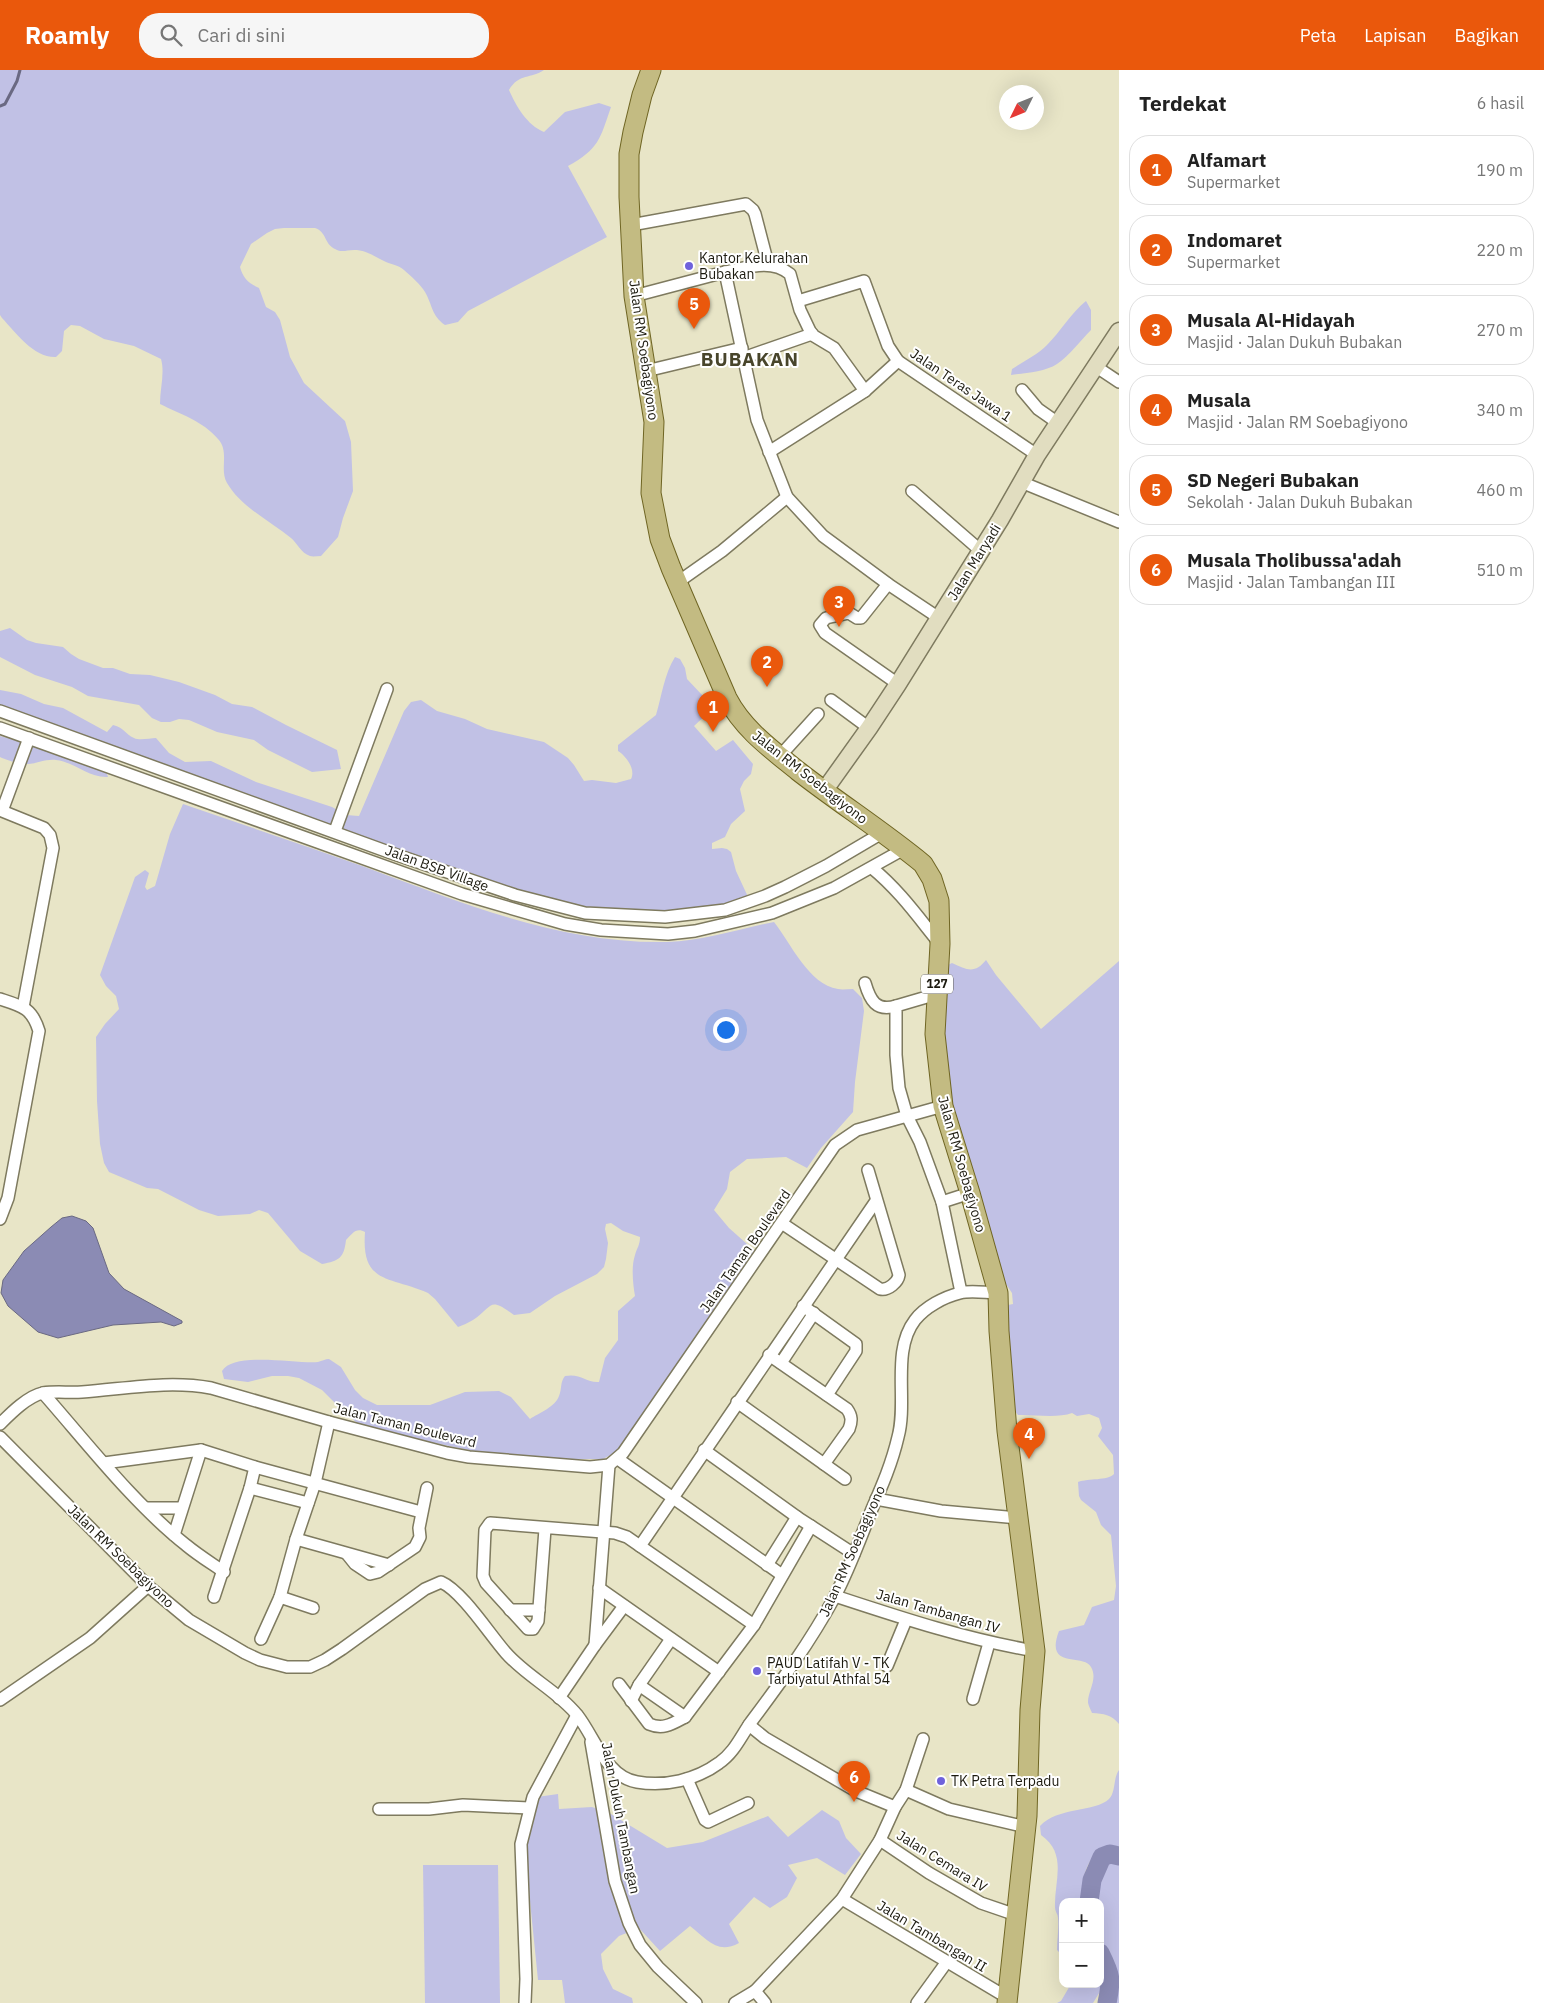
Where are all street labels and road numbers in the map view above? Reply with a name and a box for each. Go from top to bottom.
street label: Jalan RM Soebagiyono [625,279,663,421]
street label: Jalan Teras Jawa 1 [907,344,1015,426]
street label: Jalan Maryadi [943,520,1005,604]
street label: Jalan RM Soebagiyono [749,726,871,828]
street label: Jalan BSB Village [383,841,492,895]
road number: 127 [921,974,953,994]
street label: Jalan RM Soebagiyono [934,1094,990,1235]
street label: Jalan Taman Boulevard [696,1186,794,1316]
street label: Jalan Taman Boulevard [332,1399,478,1451]
street label: Jalan RM Soebagiyono [815,1483,889,1619]
street label: Jalan RM Soebagiyono [64,1500,178,1612]
street label: Jalan Tambangan IV [874,1585,1002,1637]
street label: Jalan Dukuh Tambangan [597,1741,645,1895]
street label: Jalan Cemara IV [893,1826,991,1896]
street label: Jalan Tambangan II [874,1896,990,1976]

